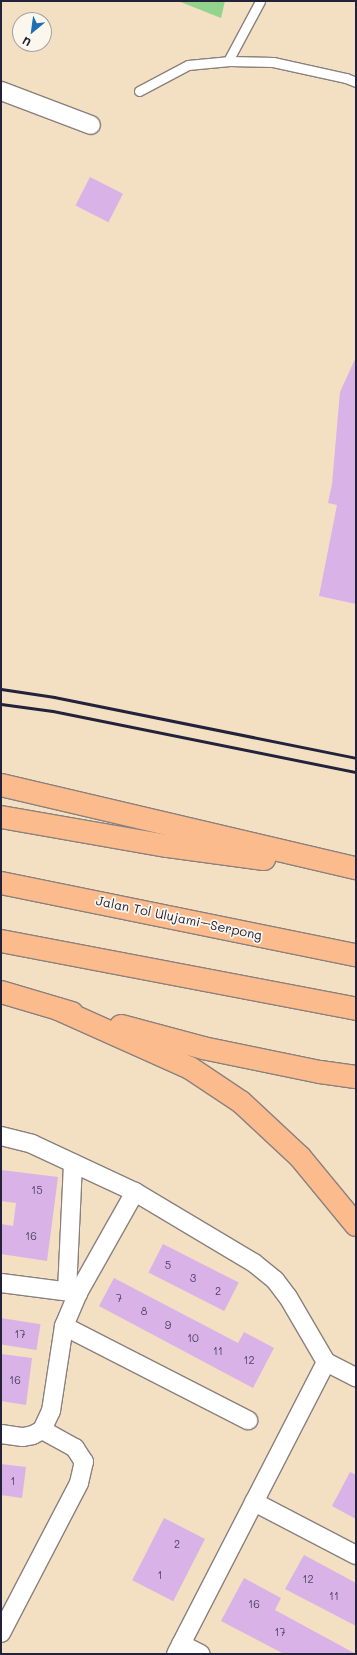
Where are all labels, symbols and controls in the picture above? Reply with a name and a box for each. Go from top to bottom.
north arrow [12,12,52,52]
text: U [19,34,33,50]
street label: Jalan Tol Ulujami–Serpong [95,893,263,943]
house number: 15 [31,1183,43,1197]
house number: 16 [25,1229,37,1243]
house number: 5 [165,1258,171,1272]
house number: 3 [190,1271,196,1285]
house number: 2 [215,1284,221,1298]
house number: 7 [116,1291,122,1305]
house number: 8 [141,1304,147,1318]
house number: 9 [165,1318,171,1332]
house number: 17 [14,1327,26,1341]
house number: 10 [187,1331,199,1345]
house number: 11 [213,1344,223,1358]
house number: 12 [243,1353,255,1367]
house number: 16 [9,1373,21,1387]
house number: 1 [11,1474,15,1488]
house number: 2 [174,1537,180,1551]
house number: 1 [158,1568,162,1582]
house number: 12 [302,1572,314,1586]
house number: 11 [329,1589,339,1603]
house number: 16 [248,1597,260,1611]
house number: 17 [274,1625,286,1639]

